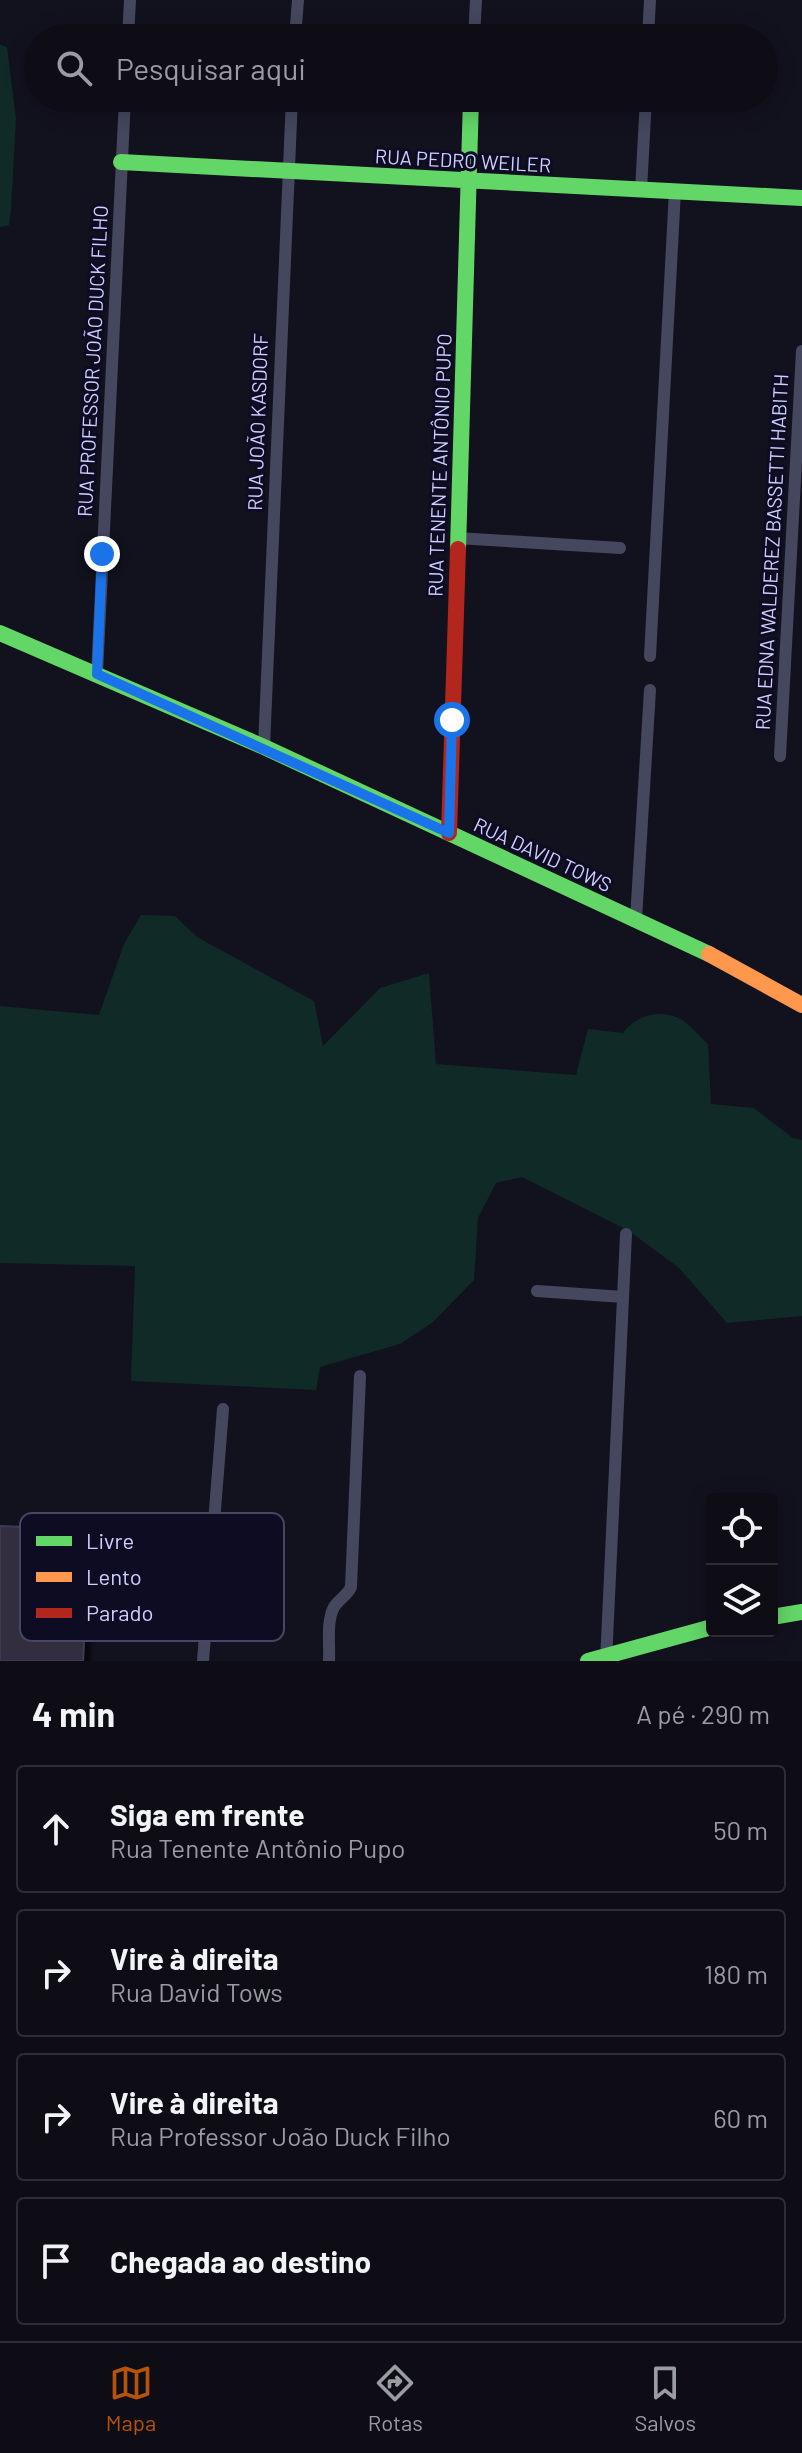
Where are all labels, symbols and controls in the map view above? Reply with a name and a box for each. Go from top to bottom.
search box [24,24,778,112]
icon: search [52,46,96,90]
text: Pesquisar aqui [116,50,306,86]
street label: RUA PEDRO WEILER [374,143,552,177]
street label: RUA PROFESSOR JOÃO DUCK FILHO [72,205,112,517]
street label: RUA JOÃO KASDORF [242,333,272,511]
street label: RUA TENENTE ANTÔNIO PUPO [422,333,456,597]
street label: RUA EDNA WALDEREZ BASSETTI HABITH [750,373,792,731]
route end [84,536,120,572]
route start [434,702,470,738]
street label: RUA DAVID TOWS [470,812,616,896]
map controls [706,1493,778,1637]
button: locate [706,1493,778,1565]
legend [20,1513,284,1641]
text: Livre [86,1527,134,1553]
text: Lento [86,1563,142,1589]
button: layers [706,1565,778,1637]
text: Parado [86,1599,153,1625]
text: 4 min [32,1693,115,1734]
text: A pé · 290 m [636,1698,770,1729]
text: Siga em frente [110,1796,305,1832]
icon: ahead [34,1807,78,1851]
text: 50 m [713,1814,768,1845]
text: Rua Tenente Antônio Pupo [110,1832,406,1863]
text: Vire à direita [110,1940,279,1976]
icon: right [34,1951,78,1995]
text: 180 m [704,1958,768,1989]
text: Rua David Tows [110,1976,283,2007]
text: Vire à direita [110,2084,279,2120]
icon: right [34,2095,78,2139]
text: 60 m [713,2102,768,2133]
text: Rua Professor João Duck Filho [110,2120,451,2151]
icon: arrive [34,2239,78,2283]
text: Chegada ao destino [110,2243,371,2279]
tab: Mapa [106,2361,156,2435]
tab: Rotas [368,2361,423,2435]
tab: Salvos [634,2361,696,2435]

